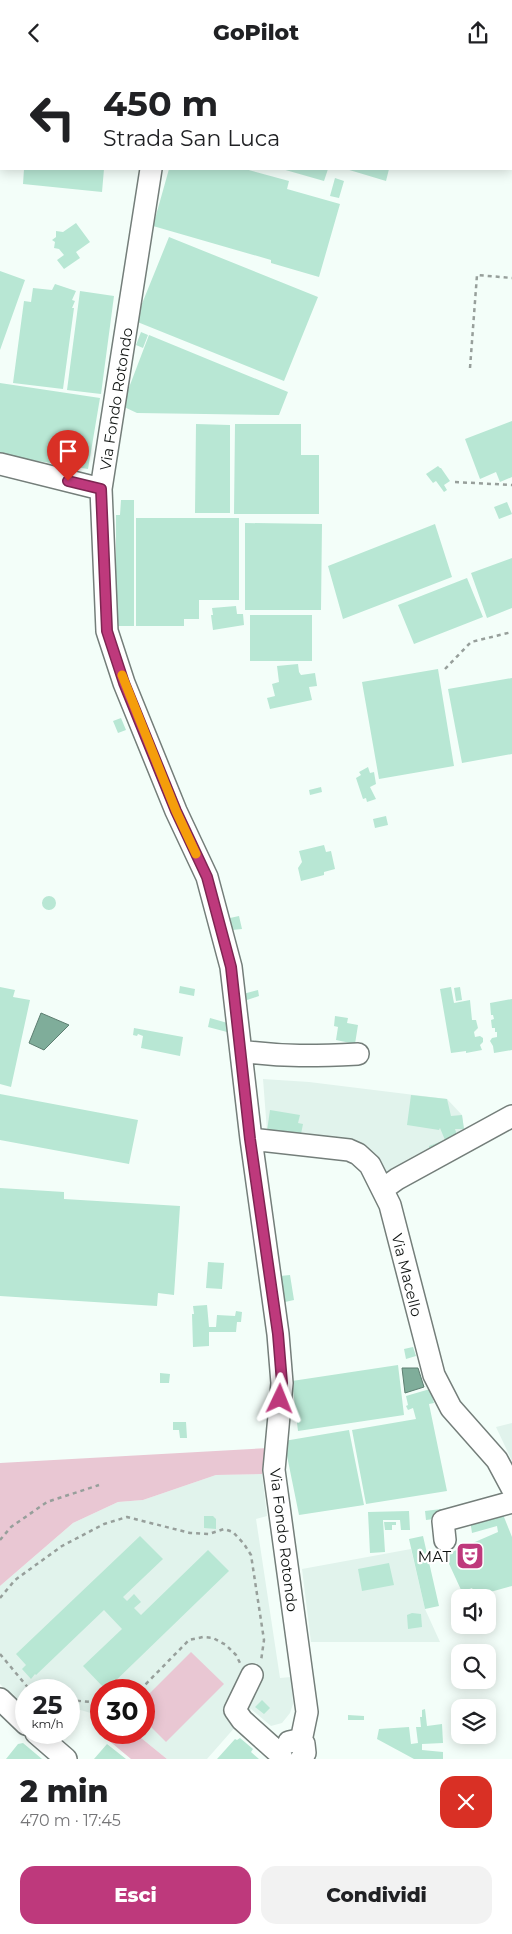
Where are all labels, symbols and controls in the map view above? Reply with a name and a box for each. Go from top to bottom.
icon: back [20,19,48,47]
text: GoPilot [213,19,299,46]
icon: share [464,19,492,47]
text: 450 m [103,82,218,125]
icon: left [20,85,85,150]
text: Strada San Luca [103,125,280,152]
street label: Via Fondo Rotondo [95,326,137,472]
pin [47,430,89,481]
icon: arrive [54,437,82,465]
street label: Via Macello [387,1231,427,1319]
position arrow [253,1372,305,1424]
street label: Via Fondo Rotondo [266,1467,302,1613]
theatre icon: MAT [455,1541,485,1571]
place label: MAT [418,1547,451,1566]
map controls [451,1589,496,1744]
button: sound [451,1589,496,1634]
button: search [451,1644,496,1689]
speed limit sign: 30 [90,1679,155,1744]
text: 25 [33,1690,62,1720]
button: layers [451,1699,496,1744]
text: km/h [31,1716,64,1731]
text: 2 min [20,1773,108,1810]
button: close [440,1776,492,1828]
text: 470 m · 17:45 [20,1811,121,1830]
button: Esci [20,1866,251,1924]
button: Condividi [261,1866,492,1924]

